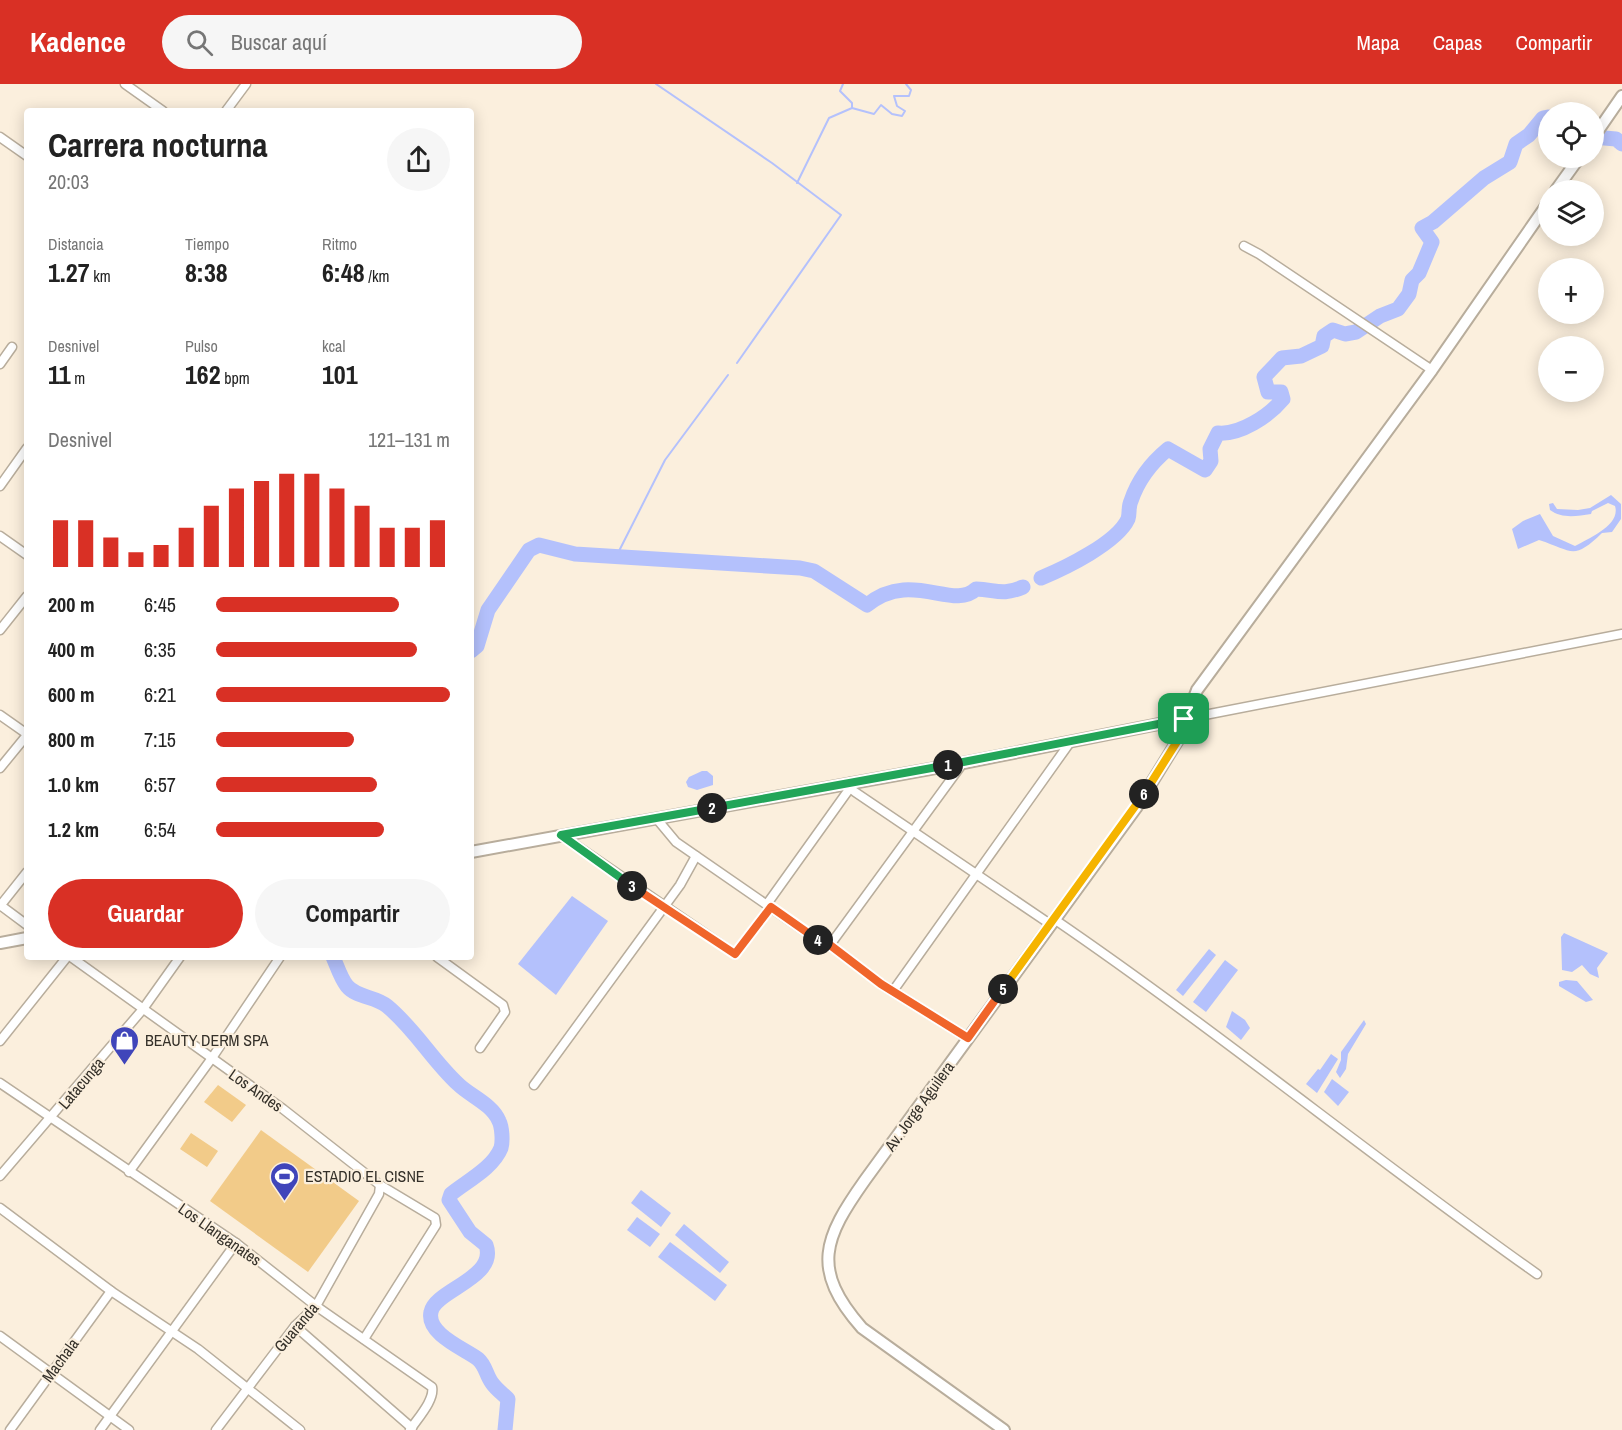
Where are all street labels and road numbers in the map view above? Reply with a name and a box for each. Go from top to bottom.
street label: Latacunga [53,1052,110,1114]
street label: Av. Jorge Aguilera [878,1056,959,1156]
street label: Los Andes [225,1063,287,1117]
street label: Los Llanganates [174,1197,266,1271]
street label: Guaranda [269,1297,324,1356]
street label: Machala [37,1333,84,1387]

